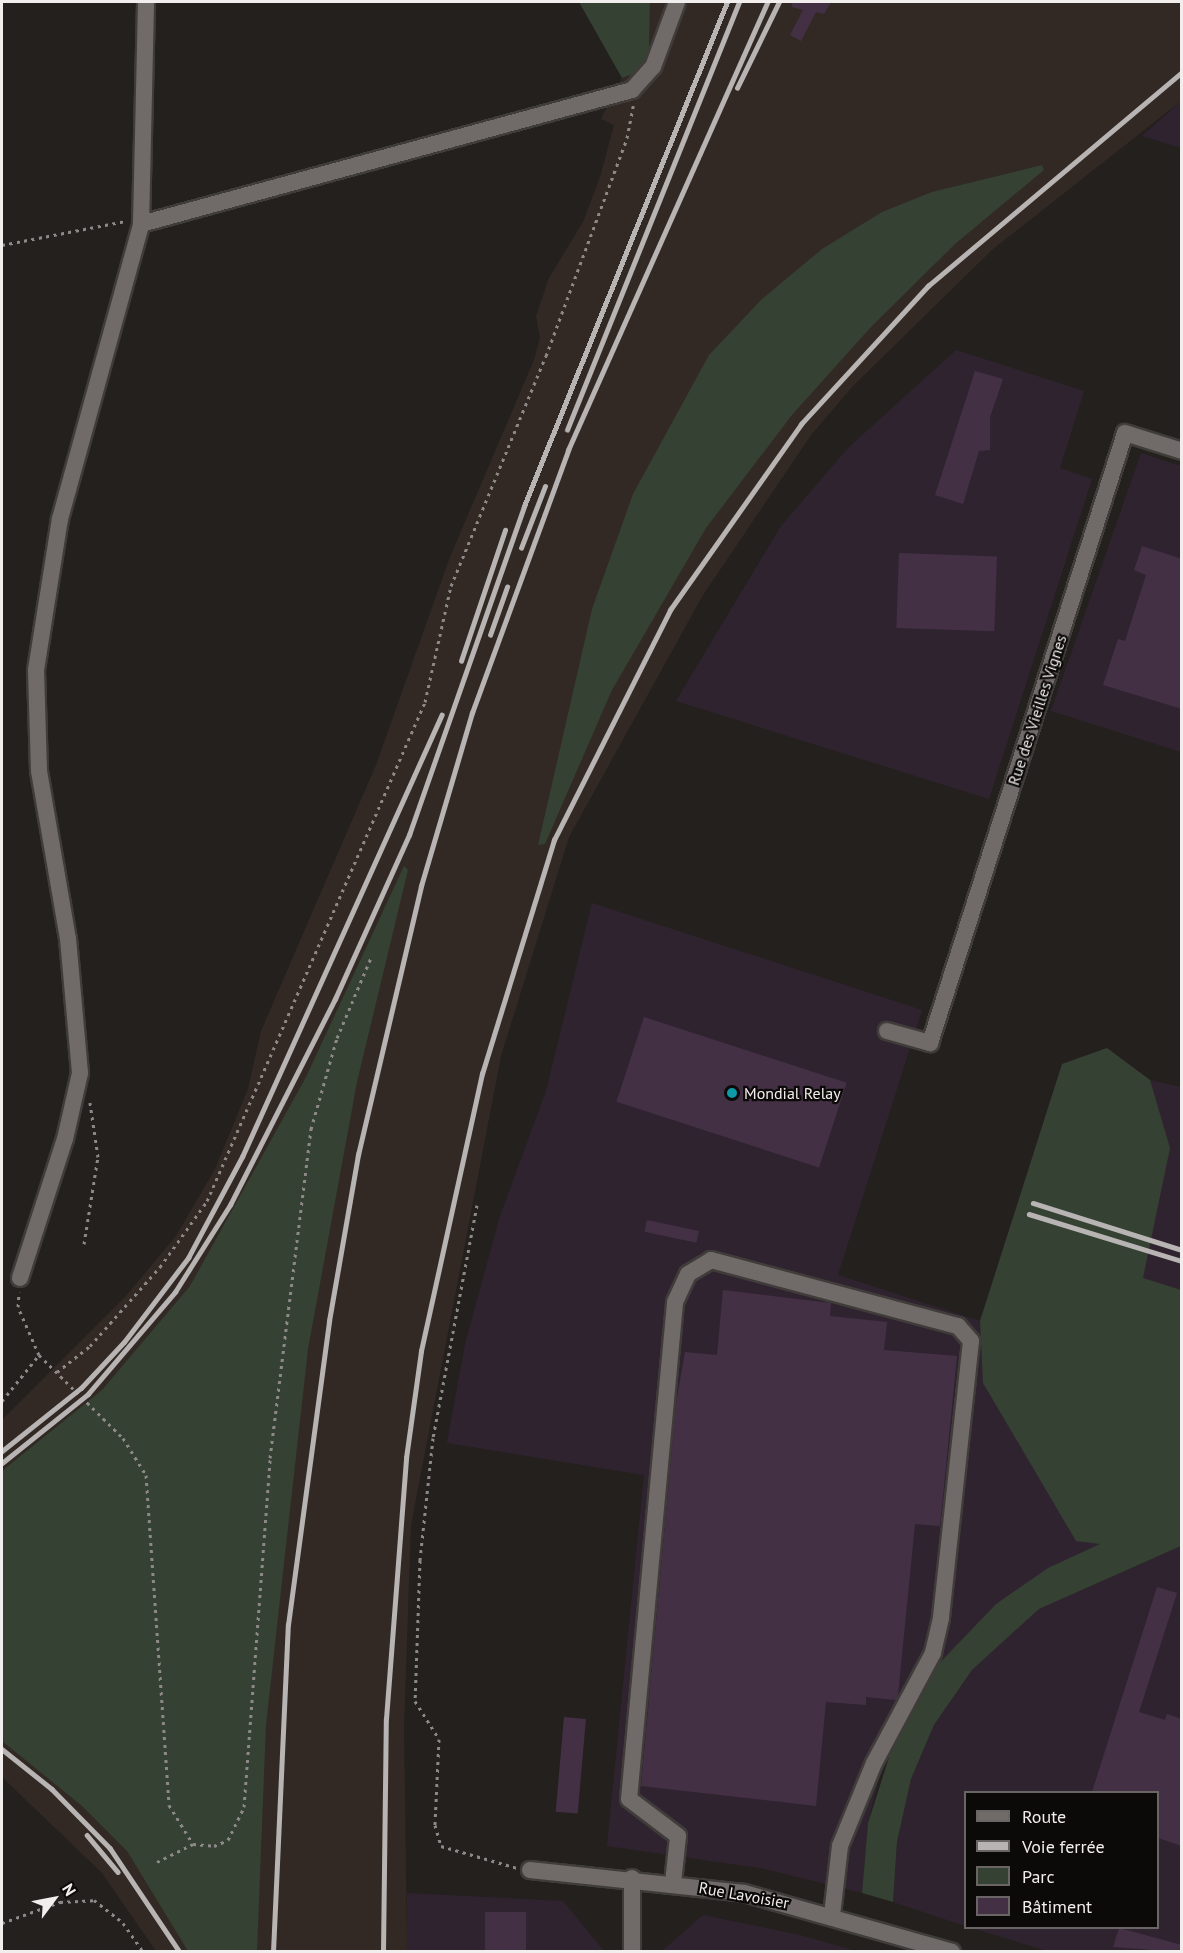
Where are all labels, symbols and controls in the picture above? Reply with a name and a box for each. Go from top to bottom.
street label: Rue des Vieilles Vignes [1003,632,1071,788]
place label: Mondial Relay [744,1083,841,1103]
marker: Mondial Relay [725,1086,739,1100]
legend [964,1791,1159,1929]
text: Route [1022,1805,1066,1828]
text: Voie ferrée [1022,1835,1105,1858]
text: Parc [1022,1865,1055,1888]
north arrow [24,1869,84,1929]
street label: Rue Lavoisier [697,1878,791,1912]
text: N [58,1880,81,1899]
text: Bâtiment [1022,1895,1092,1918]

